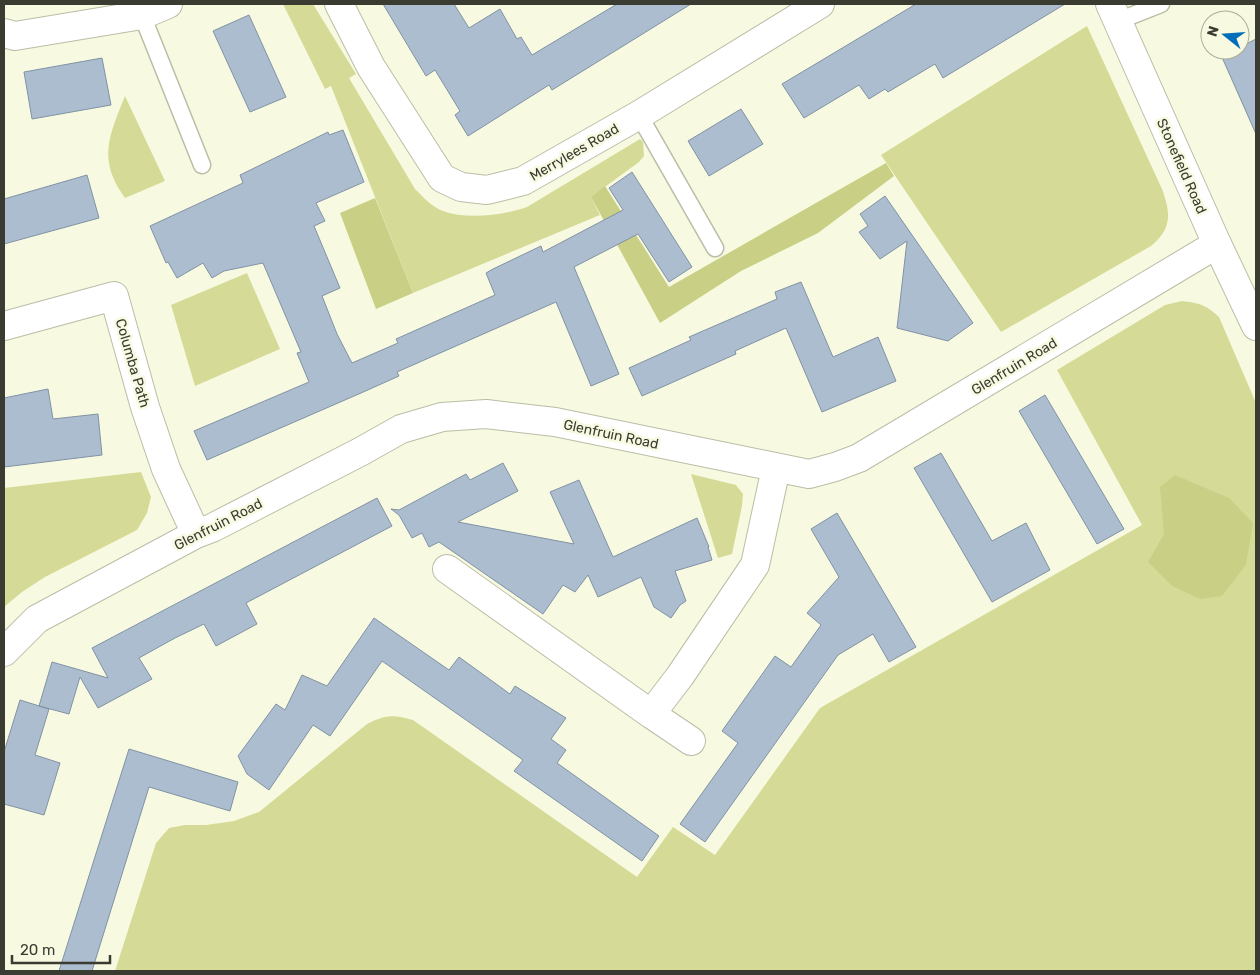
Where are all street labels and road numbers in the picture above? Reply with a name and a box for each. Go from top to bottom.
street label: Stonefield Road [1153,116,1210,216]
street label: Merrylees Road [527,120,622,185]
street label: Columba Path [112,317,153,410]
street label: Glenfruin Road [968,334,1060,399]
street label: Glenfruin Road [562,416,660,453]
street label: Glenfruin Road [171,495,265,554]

